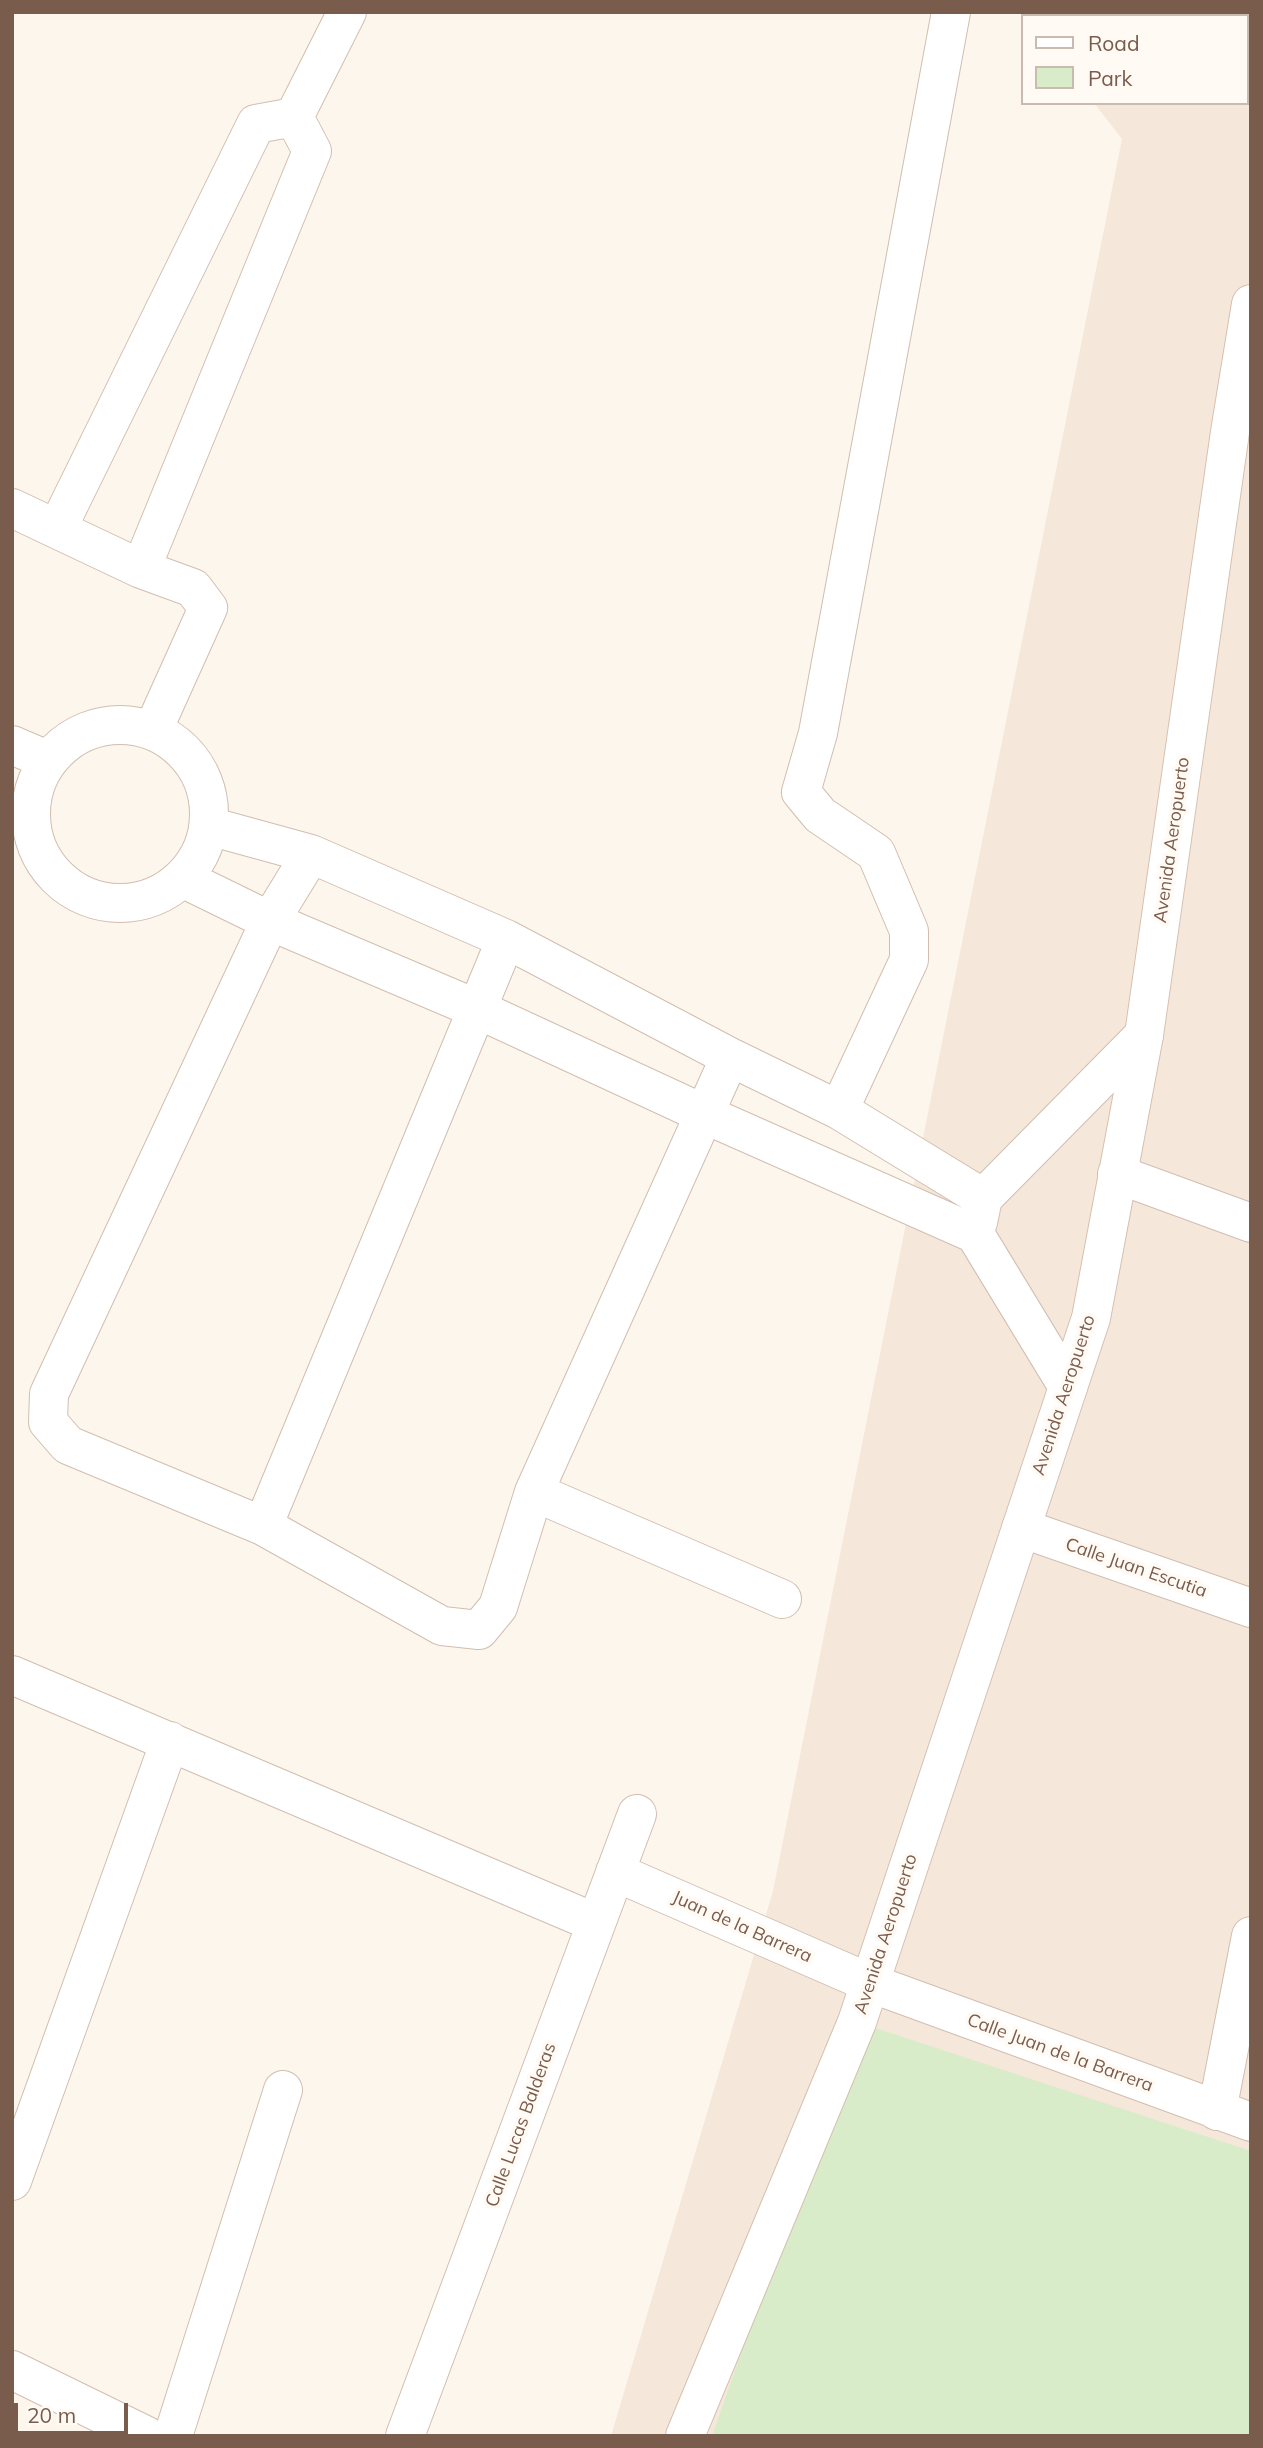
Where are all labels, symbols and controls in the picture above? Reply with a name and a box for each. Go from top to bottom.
legend [1021,14,1249,105]
text: Road [1088,30,1139,56]
text: Park [1088,65,1132,91]
street label: Avenida Aeropuerto [1150,756,1194,924]
street label: Avenida Aeropuerto [1028,1312,1100,1478]
street label: Calle Juan Escutia [1062,1534,1210,1602]
street label: Avenida Aeropuerto [850,1851,922,2017]
street label: Juan de la Barrera [669,1887,815,1967]
street label: Calle Juan de la Barrera [964,2009,1156,2097]
street label: Calle Lucas Balderas [481,2040,561,2210]
scale bar [18,2388,131,2432]
text: 20 m [27,2402,76,2428]

